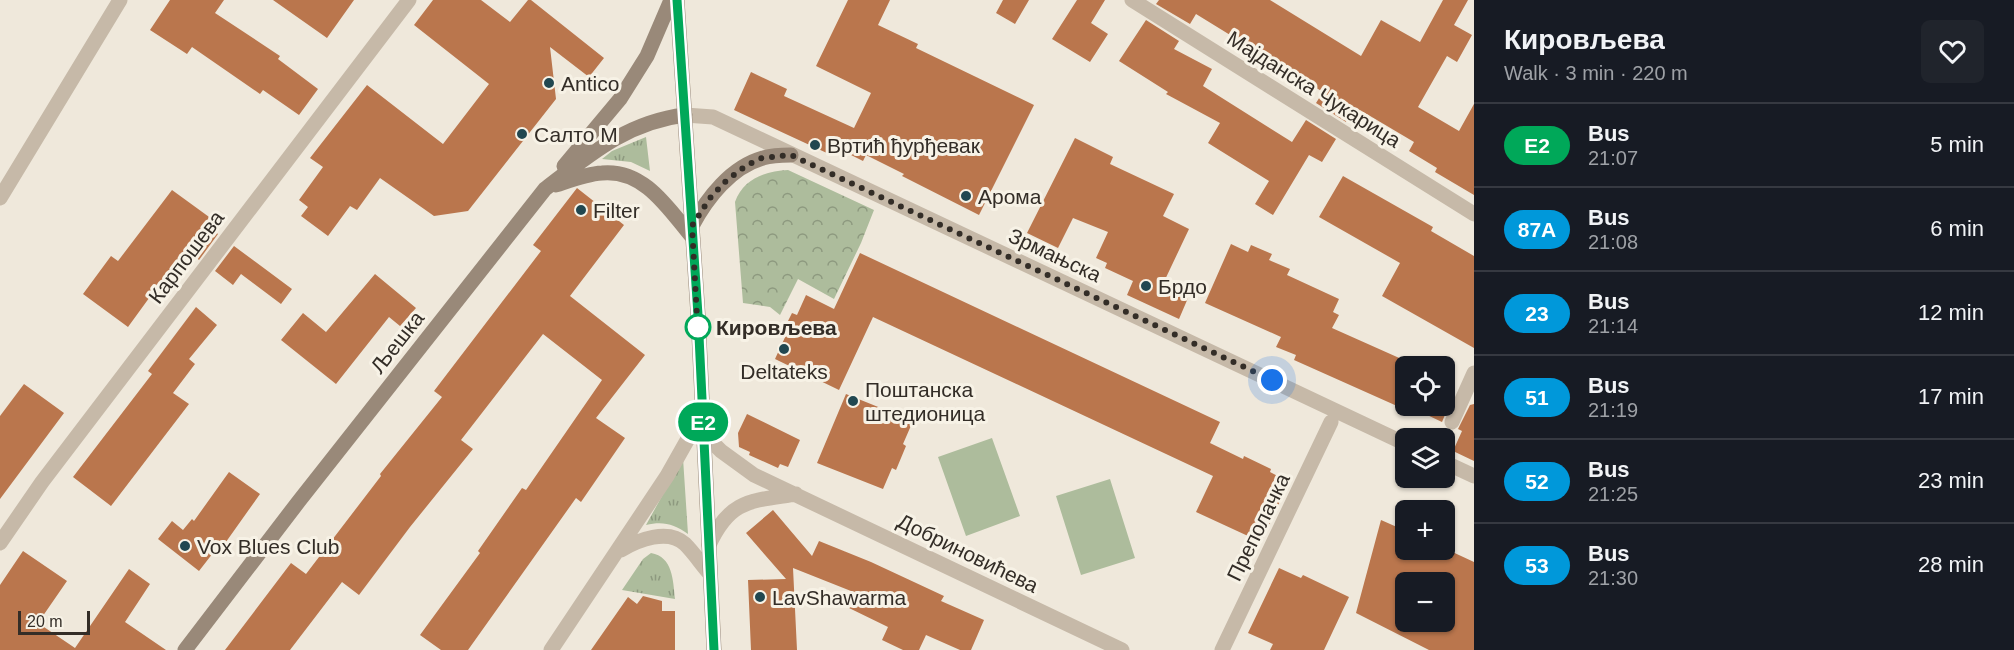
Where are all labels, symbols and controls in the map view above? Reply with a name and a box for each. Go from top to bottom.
button: heart [1921,20,1984,83]
text: Кировљева [1504,24,1665,55]
street label: Мајданска Чукарица [1223,26,1405,152]
text: Walk · 3 min · 220 m [1504,62,1688,84]
place label: Antico [561,72,619,95]
marker: Antico [542,76,556,90]
text: Bus [1588,121,1630,146]
place label: Салто М [534,123,618,146]
marker: Салто М [515,127,529,141]
text: 5 min [1930,132,1984,157]
place label: Вртић ђурђевак [827,134,981,157]
text: E2 [1524,134,1550,157]
marker: Вртић ђурђевак [808,138,822,152]
text: 21:07 [1588,147,1638,169]
place label: Арома [978,185,1042,208]
marker: Арома [959,189,973,203]
place label: Filter [593,199,640,222]
marker: Filter [574,203,588,217]
text: Bus [1588,205,1630,230]
street label: Карпошева [144,206,228,308]
text: 6 min [1930,216,1984,241]
text: 87A [1518,218,1556,241]
street label: Зрмањска [1005,224,1105,287]
text: 21:08 [1588,231,1638,253]
place label: Брдо [1158,275,1207,298]
marker: Брдо [1139,279,1153,293]
text: Bus [1588,289,1630,314]
text: 12 min [1918,300,1984,325]
text: 23 [1525,302,1549,325]
street label: Љешка [366,306,428,377]
marker: Кировљева [685,314,711,340]
text: 21:14 [1588,315,1638,337]
place label: Кировљева [716,316,837,339]
marker: Deltateks [777,342,791,356]
map controls [1395,356,1455,632]
button: locate [1395,356,1455,416]
place label: Deltateks [740,360,828,383]
your location [1257,365,1287,395]
text: Bus [1588,373,1630,398]
place label: Поштанска штедионица [865,378,985,425]
text: 17 min [1918,384,1984,409]
text: 51 [1525,386,1549,409]
marker: Поштанска штедионица [846,394,860,408]
text: 21:19 [1588,399,1638,421]
line badge: E2 [676,402,730,442]
text: E2 [690,411,716,434]
button: layers [1395,428,1455,488]
text: Bus [1588,457,1630,482]
text: 23 min [1918,468,1984,493]
street label: Преполачка [1222,469,1294,585]
text: 52 [1525,470,1549,493]
text: 21:25 [1588,483,1638,505]
button: + [1395,500,1455,560]
street label: Добриновићева [894,509,1042,597]
place label: Vox Blues Club [197,535,339,558]
marker: Vox Blues Club [178,539,192,553]
text: Bus [1588,541,1630,566]
text: 28 min [1918,552,1984,577]
text: 53 [1525,554,1549,577]
text: 21:30 [1588,567,1638,589]
button: − [1395,572,1455,632]
place label: LavShawarma [772,586,907,609]
marker: LavShawarma [753,590,767,604]
scale bar [18,608,90,636]
text: 20 m [27,613,63,630]

